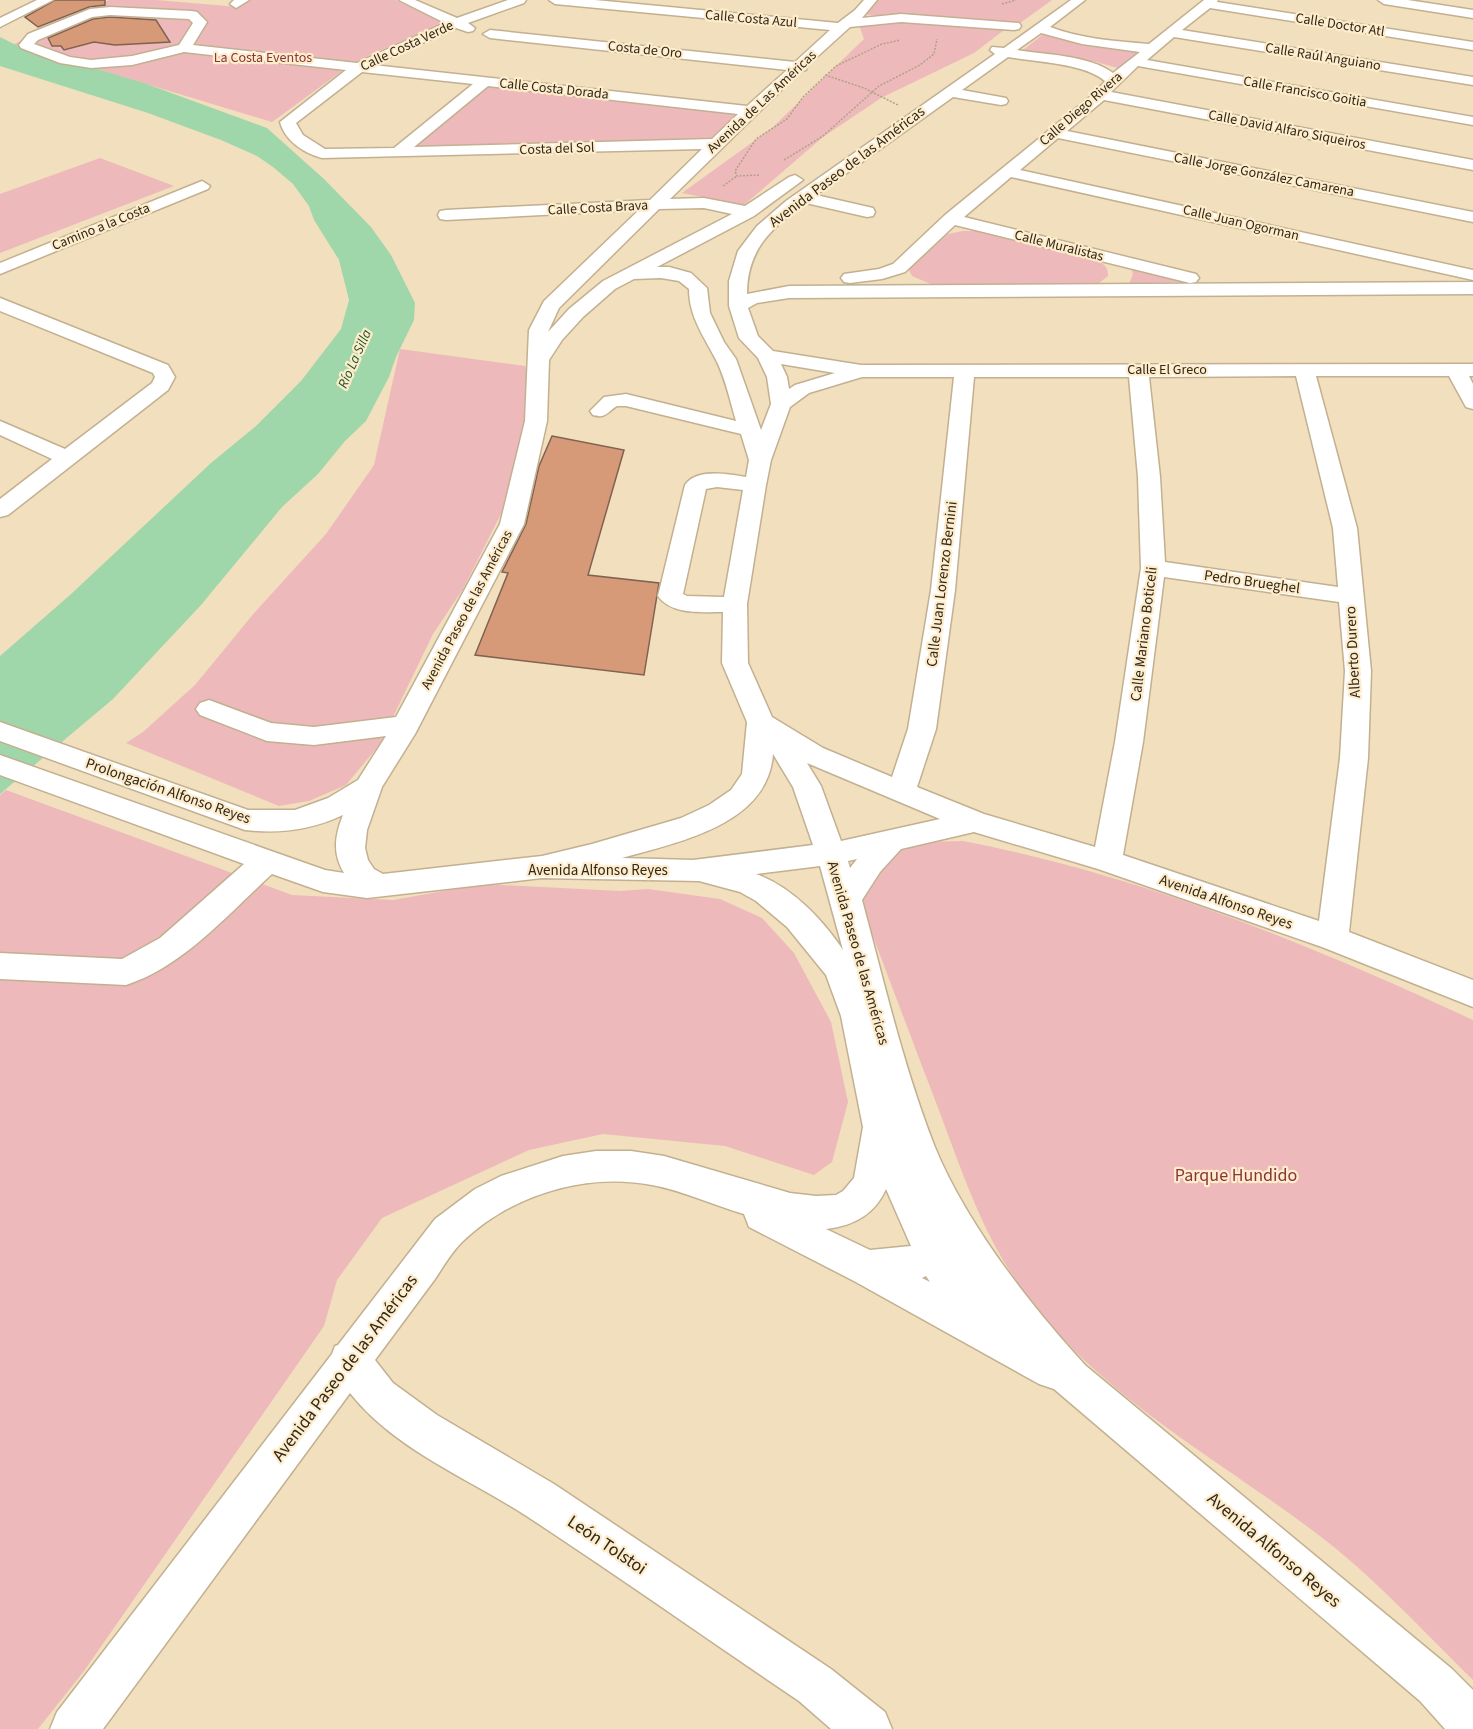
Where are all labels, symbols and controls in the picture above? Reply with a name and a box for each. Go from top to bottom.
street label: Calle Costa Azul [704,5,798,33]
street label: Calle Doctor Atl [1294,8,1386,42]
street label: Calle Costa Verde [357,16,457,76]
street label: Costa de Oro [607,36,683,64]
street label: Calle Raúl Anguiano [1264,38,1382,76]
street label: Avenida de Las Américas [703,46,821,158]
park label: La Costa Eventos [214,48,312,68]
street label: Calle Diego Rivera [1035,67,1127,151]
street label: Calle Francisco Goitia [1242,71,1368,113]
street label: Calle Costa Dorada [498,73,610,105]
street label: Avenida Paseo de las Américas [765,101,929,233]
street label: Calle David Alfaro Siqueiros [1206,105,1368,155]
street label: Costa del Sol [519,138,595,160]
street label: Calle Jorge González Camarena [1172,148,1356,202]
street label: Calle Costa Brava [547,195,649,221]
street label: Camino a la Costa [49,198,153,256]
street label: Calle Juan Ogorman [1181,200,1301,246]
street label: Calle Muralistas [1012,225,1106,267]
water label: Río La Silla [333,326,377,392]
street label: Calle El Greco [1127,360,1207,380]
street label: Calle Juan Lorenzo Bernini [921,500,963,668]
street label: Avenida Paseo de las Américas [416,527,518,693]
street label: Pedro Brueghel [1203,565,1301,599]
street label: Calle Mariano Boticeli [1125,566,1163,702]
street label: Alberto Durero [1340,606,1366,698]
street label: Prolongación Alfonso Reyes [83,753,253,829]
street label: Avenida Paseo de las Américas [822,859,894,1047]
street label: Avenida Alfonso Reyes [528,860,668,881]
street label: Avenida Alfonso Reyes [1157,869,1295,935]
park label: Parque Hundido [1175,1163,1297,1188]
street label: Avenida Paseo de las Américas [266,1269,424,1467]
street label: Avenida Alfonso Reyes [1202,1487,1346,1613]
street label: León Tolstoi [562,1509,652,1581]

